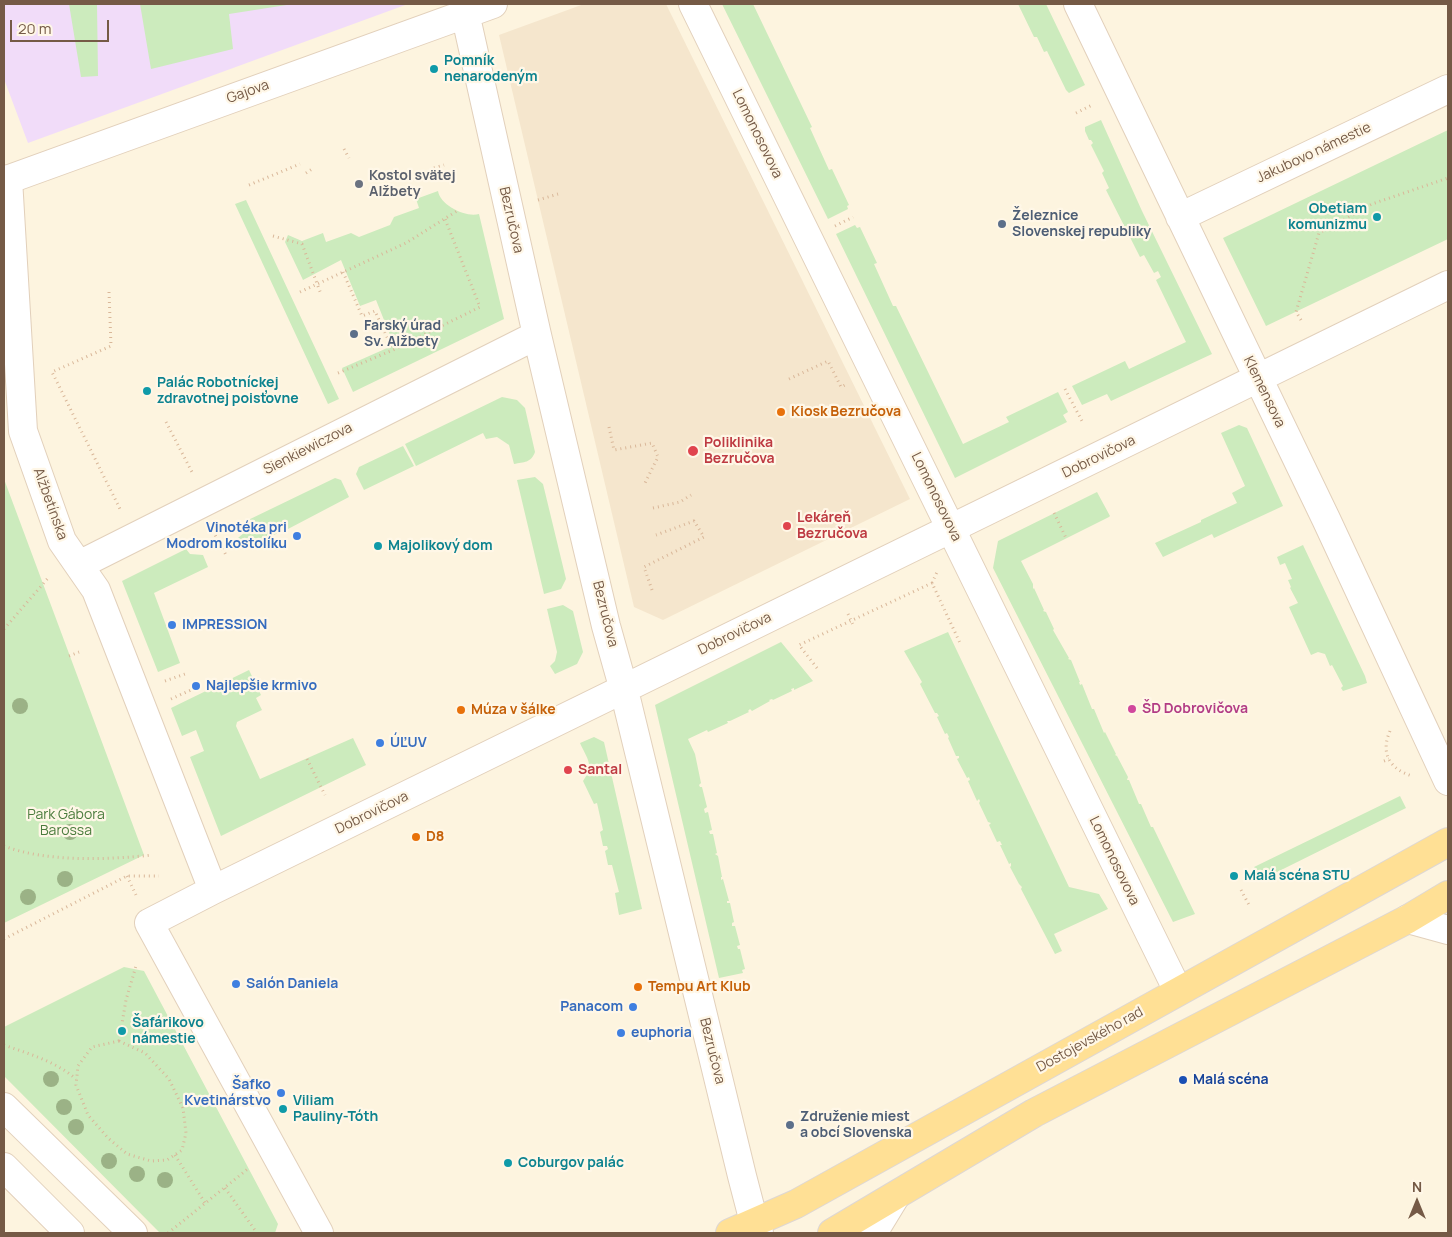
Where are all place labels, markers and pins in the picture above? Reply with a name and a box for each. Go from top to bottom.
place label: Pomník nenarodeným [444,53,538,85]
marker: Pomník nenarodeným [428,63,440,75]
place label: Kostol svätej Alžbety [369,168,455,200]
marker: Kostol svätej Alžbety [353,178,365,190]
place label: Obetiam komunizmu [1288,201,1367,233]
place label: Železnice Slovenskej republiky [1012,208,1151,240]
marker: Obetiam komunizmu [1371,211,1383,223]
marker: Železnice Slovenskej republiky [996,218,1008,230]
place label: Farský úrad Sv. Alžbety [364,318,441,351]
marker: Farský úrad Sv. Alžbety [348,328,360,340]
place label: Palác Robotníckej zdravotnej poisťovne [157,375,299,408]
marker: Palác Robotníckej zdravotnej poisťovne [141,385,153,397]
place label: Kiosk Bezručova [791,404,901,420]
marker: Kiosk Bezručova [775,406,787,418]
place label: Poliklinika Bezručova [704,435,775,468]
marker: Poliklinika Bezručova [686,444,700,458]
place label: Lekáreň Bezručova [797,510,868,542]
place label: Vinotéka pri Modrom kostolíku [166,520,287,552]
marker: Lekáreň Bezručova [781,520,793,532]
marker: Vinotéka pri Modrom kostolíku [291,530,303,542]
place label: Majolikový dom [388,538,493,554]
marker: Majolikový dom [372,540,384,552]
place label: IMPRESSION [182,617,267,633]
marker: IMPRESSION [166,619,178,631]
place label: Najlepšie krmivo [206,678,317,694]
marker: Najlepšie krmivo [190,680,202,692]
place label: ŠD Dobrovičova [1142,701,1248,717]
place label: Múza v šálke [471,702,556,718]
marker: ŠD Dobrovičova [1126,703,1138,715]
marker: Múza v šálke [455,704,467,716]
place label: ÚĽUV [390,735,427,751]
marker: ÚĽUV [374,737,386,749]
place label: Santal [578,762,622,778]
marker: Santal [562,764,574,776]
place label: D8 [426,829,444,845]
marker: D8 [410,831,422,843]
place label: Malá scéna STU [1244,868,1350,884]
marker: Malá scéna STU [1228,870,1240,882]
place label: Salón Daniela [246,976,338,992]
marker: Salón Daniela [230,978,242,990]
place label: Tempu Art Klub [648,979,751,995]
marker: Tempu Art Klub [632,981,644,993]
place label: Panacom [560,999,623,1015]
marker: Panacom [627,1001,639,1013]
place label: Šafárikovo námestie [132,1015,204,1048]
marker: Šafárikovo námestie [116,1025,128,1037]
place label: euphoria [631,1025,692,1041]
marker: euphoria [615,1027,627,1039]
place label: Malá scéna [1193,1072,1269,1088]
marker: Malá scéna [1177,1074,1189,1086]
place label: Šafko Kvetinárstvo [184,1077,271,1110]
marker: Šafko Kvetinárstvo [275,1087,287,1099]
place label: Viliam Pauliny-Tóth [293,1093,378,1126]
marker: Viliam Pauliny-Tóth [277,1103,289,1115]
place label: Združenie miest a obcí Slovenska [800,1109,912,1142]
marker: Združenie miest a obcí Slovenska [784,1119,796,1131]
place label: Coburgov palác [518,1155,624,1171]
marker: Coburgov palác [502,1157,514,1169]

